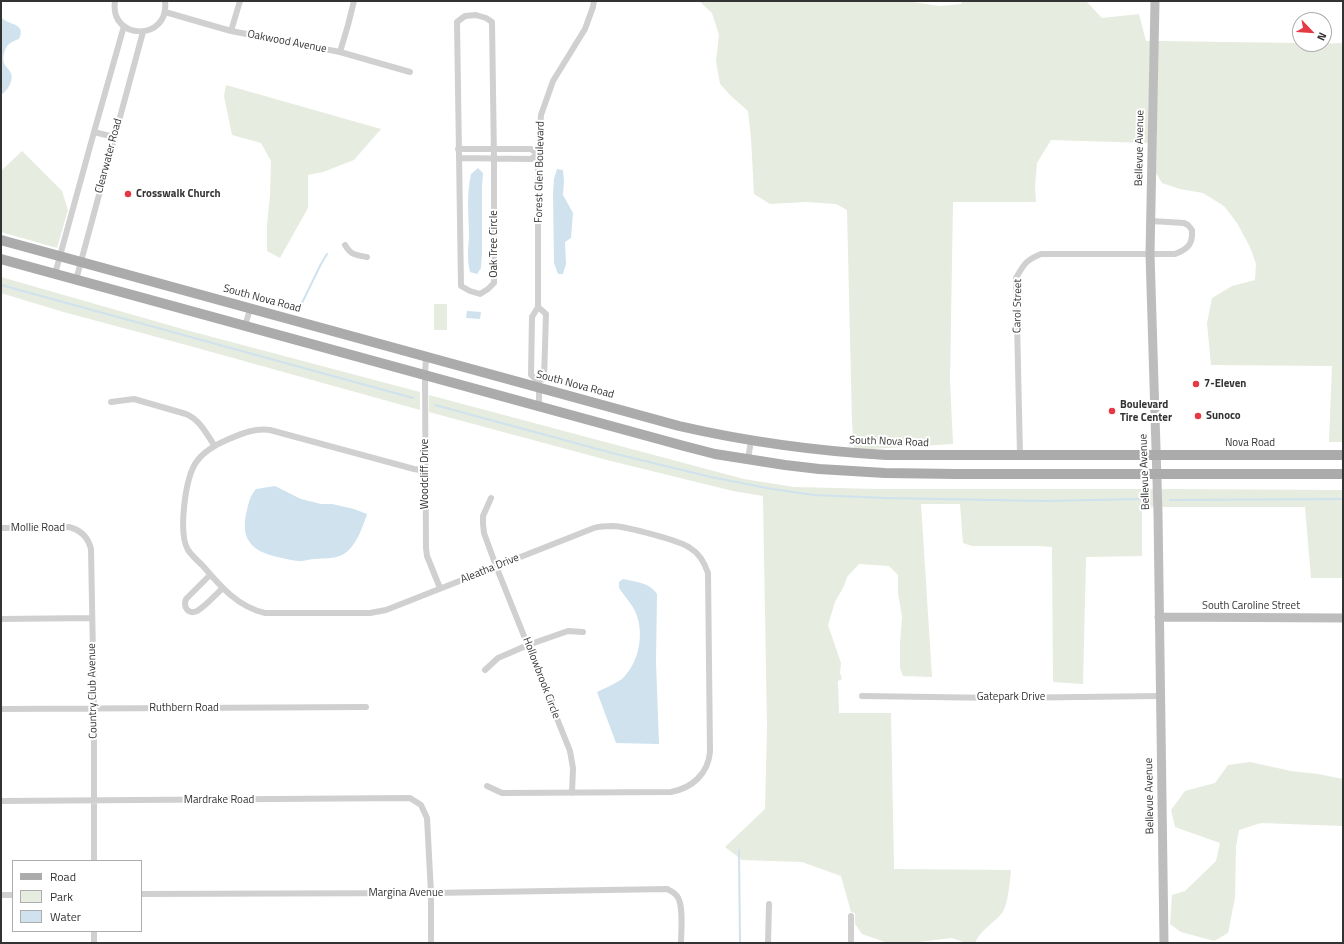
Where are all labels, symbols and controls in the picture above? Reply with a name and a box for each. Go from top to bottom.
north arrow [1292,12,1332,52]
street label: Oakwood Avenue [246,28,328,56]
text: N [1313,30,1331,43]
street label: Bellevue Avenue [1133,110,1147,186]
street label: Clearwater Road [93,117,125,195]
street label: Forest Glen Boulevard [533,121,547,223]
place label: Crosswalk Church [136,187,221,201]
marker: Crosswalk Church [123,189,133,199]
street label: Oak Tree Circle [487,210,501,278]
street label: Carol Street [1011,279,1025,333]
street label: South Nova Road [222,282,302,316]
street label: South Nova Road [535,368,615,402]
place label: 7-Eleven [1204,377,1246,391]
marker: 7-Eleven [1191,379,1201,389]
place label: Boulevard Tire Center [1120,398,1172,424]
marker: Boulevard Tire Center [1107,406,1117,416]
place label: Sunoco [1206,409,1241,423]
marker: Sunoco [1193,411,1203,421]
street label: South Nova Road [849,434,929,450]
street label: Bellevue Avenue [1137,434,1153,510]
street label: Nova Road [1225,436,1275,450]
street label: Woodcliff Drive [418,439,432,509]
street label: Mollie Road [11,521,65,535]
street label: Aleatha Drive [459,551,521,587]
street label: South Caroline Street [1202,599,1300,613]
street label: Hollowbrook Circle [519,635,563,721]
street label: Country Club Avenue [86,643,100,739]
street label: Gatepark Drive [977,690,1045,704]
street label: Ruthbern Road [149,701,219,715]
street label: Bellevue Avenue [1143,758,1157,834]
street label: Mardrake Road [184,793,254,807]
legend [12,860,142,932]
text: Road [50,867,76,886]
street label: Margina Avenue [369,886,443,900]
text: Park [50,887,73,906]
text: Water [50,907,81,926]

